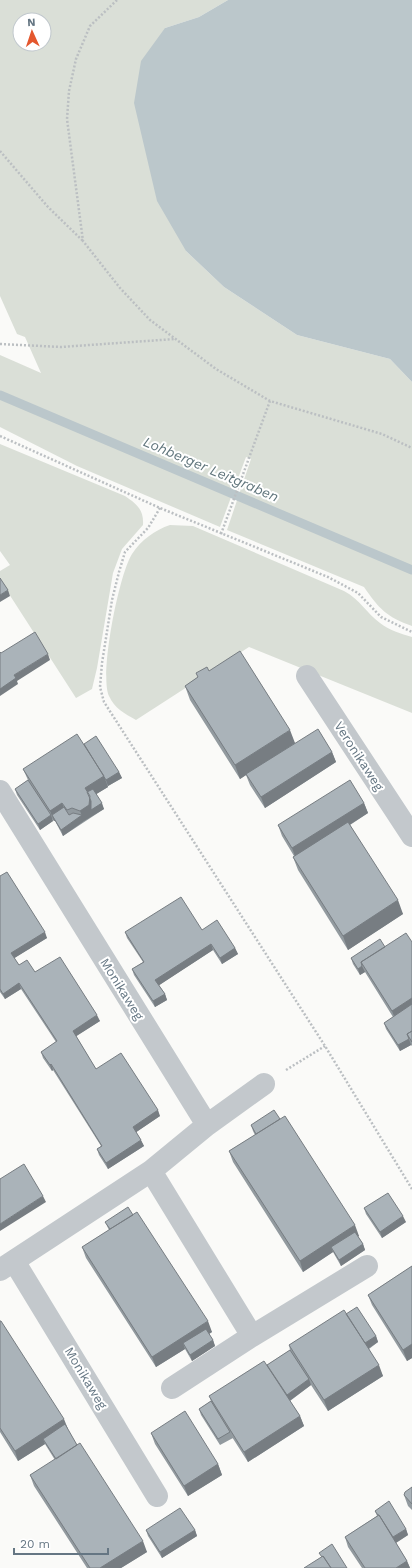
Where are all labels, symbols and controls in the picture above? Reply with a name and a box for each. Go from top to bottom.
north arrow [12,12,52,52]
text: N [27,16,36,29]
water label: Lohberger Leitgraben [141,433,281,505]
street label: Veronikaweg [331,719,387,793]
street label: Monikaweg [97,955,147,1023]
street label: Monikaweg [62,1344,110,1412]
scale bar [14,1530,108,1556]
text: 20 m [20,1537,50,1551]

